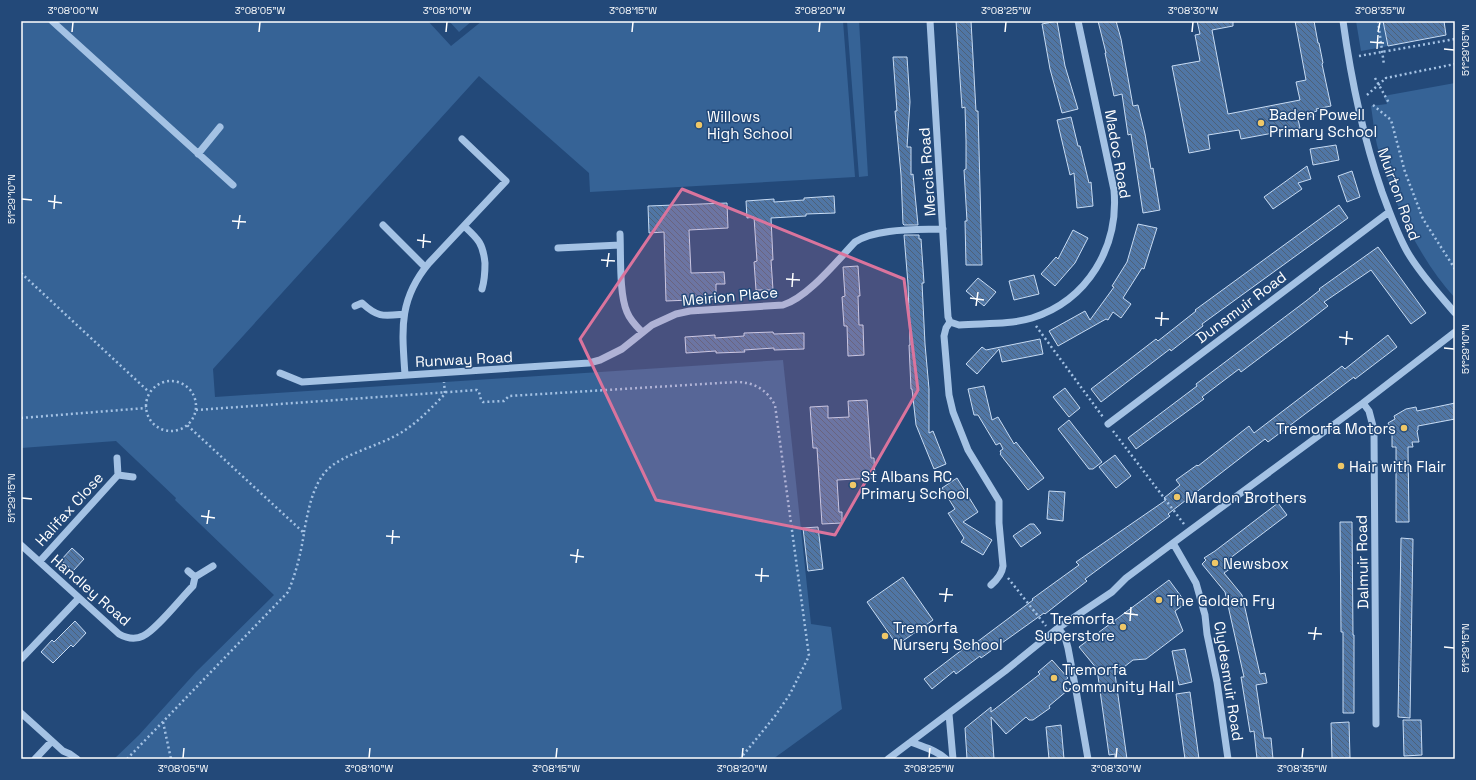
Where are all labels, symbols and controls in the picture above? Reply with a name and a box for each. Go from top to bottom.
text: 3°08'00"W [48,4,99,17]
text: 3°08'05"W [235,4,285,17]
text: 3°08'10"W [423,4,472,17]
text: 3°08'15"W [609,4,657,17]
text: 3°08'20"W [795,4,845,17]
text: 3°08'25"W [981,4,1031,17]
text: 3°08'30"W [1168,4,1218,17]
text: 3°08'35"W [1355,4,1405,17]
text: 51°29'05"N [1459,24,1472,76]
place label: Baden Powell Primary School [1269,105,1377,141]
place label: Willows High School [707,107,793,143]
street label: Madoc Road [1101,108,1135,200]
marker: Baden Powell Primary School [1256,118,1266,128]
marker: Willows High School [694,120,704,130]
street label: Mercia Road [914,127,940,217]
street label: Muirton Road [1373,145,1425,243]
text: 51°29'10"N [5,174,18,224]
street label: Dunsmuir Road [1192,267,1290,347]
street label: Meirion Place [681,282,779,310]
text: 51°29'10"N [1459,324,1472,374]
street label: Runway Road [415,347,513,371]
place label: Tremorfa Motors [1276,419,1396,438]
marker: Tremorfa Motors [1399,423,1409,433]
place label: Hair with Flair [1349,457,1446,476]
marker: Hair with Flair [1336,461,1346,471]
place label: St Albans RC Primary School [861,467,969,503]
street label: Halifax Close [31,468,107,550]
text: 51°29'15"N [5,473,18,523]
marker: St Albans RC Primary School [848,480,858,490]
place label: Mardon Brothers [1185,488,1307,507]
marker: Mardon Brothers [1172,492,1182,502]
street label: Dalmuir Road [1352,515,1372,609]
street label: Handley Road [47,550,135,630]
place label: Newsbox [1223,554,1289,573]
marker: Newsbox [1210,558,1220,568]
place label: The Golden Fry [1167,591,1275,610]
marker: The Golden Fry [1154,595,1164,605]
place label: Tremorfa Superstore [1035,609,1115,645]
place label: Tremorfa Nursery School [893,618,1003,654]
street label: Clydesmuir Road [1210,620,1248,742]
marker: Tremorfa Superstore [1118,622,1128,632]
text: 51°29'15"N [1459,623,1472,673]
marker: Tremorfa Nursery School [880,631,890,641]
place label: Tremorfa Community Hall [1062,660,1174,696]
marker: Tremorfa Community Hall [1049,673,1059,683]
text: 3°08'05"W [158,762,208,775]
text: 3°08'10"W [345,762,394,775]
text: 3°08'15"W [532,762,580,775]
text: 3°08'20"W [717,762,767,775]
text: 3°08'25"W [904,762,954,775]
text: 3°08'30"W [1091,762,1141,775]
text: 3°08'35"W [1277,762,1327,775]

